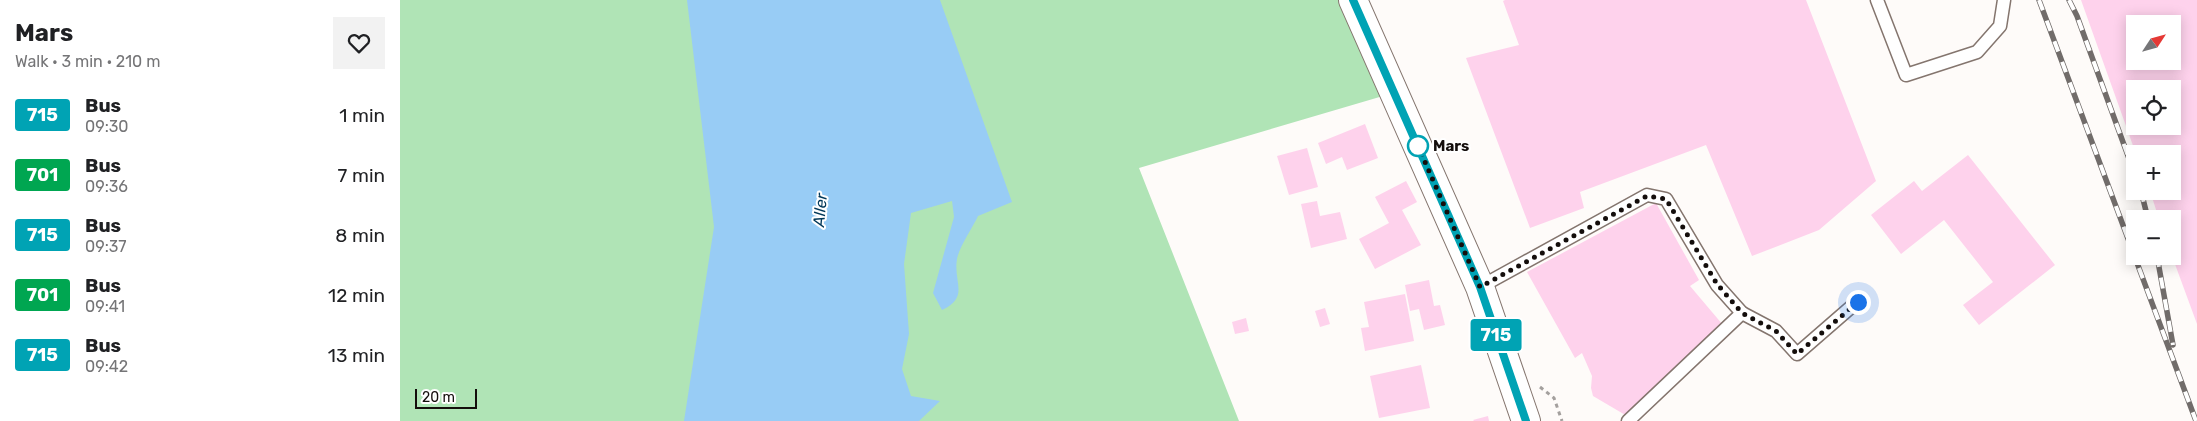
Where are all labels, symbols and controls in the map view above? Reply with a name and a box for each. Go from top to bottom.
north arrow [2126,15,2181,70]
map controls [2126,15,2181,265]
button: heart [333,17,385,69]
text: Mars [15,19,73,47]
text: Walk · 3 min · 210 m [15,52,160,71]
button: locate [2126,80,2181,135]
text: Bus [85,94,121,117]
text: 715 [27,104,58,126]
text: 1 min [339,104,385,127]
text: 09:30 [85,117,129,136]
marker: Mars [1407,135,1429,157]
place label: Mars [1433,137,1469,155]
button: + [2126,145,2181,200]
text: Bus [85,154,121,177]
text: 701 [27,164,58,186]
text: 7 min [338,164,385,187]
text: 09:36 [85,177,128,196]
water label: Aller [809,192,831,229]
button: − [2126,210,2181,265]
text: Bus [85,214,121,237]
text: 715 [27,224,58,246]
text: 8 min [335,224,385,247]
text: 09:37 [85,237,127,256]
text: Bus [85,274,121,297]
text: 701 [27,284,58,306]
text: 12 min [328,284,385,307]
your location [1846,290,1871,315]
text: 09:41 [85,297,125,316]
line badge: 715 [1467,319,1525,351]
text: 715 [1481,324,1511,346]
text: Bus [85,334,121,357]
text: 715 [27,344,58,366]
text: 13 min [328,344,385,367]
text: 09:42 [85,357,128,376]
scale bar [415,386,478,409]
text: 20 m [422,389,455,406]

